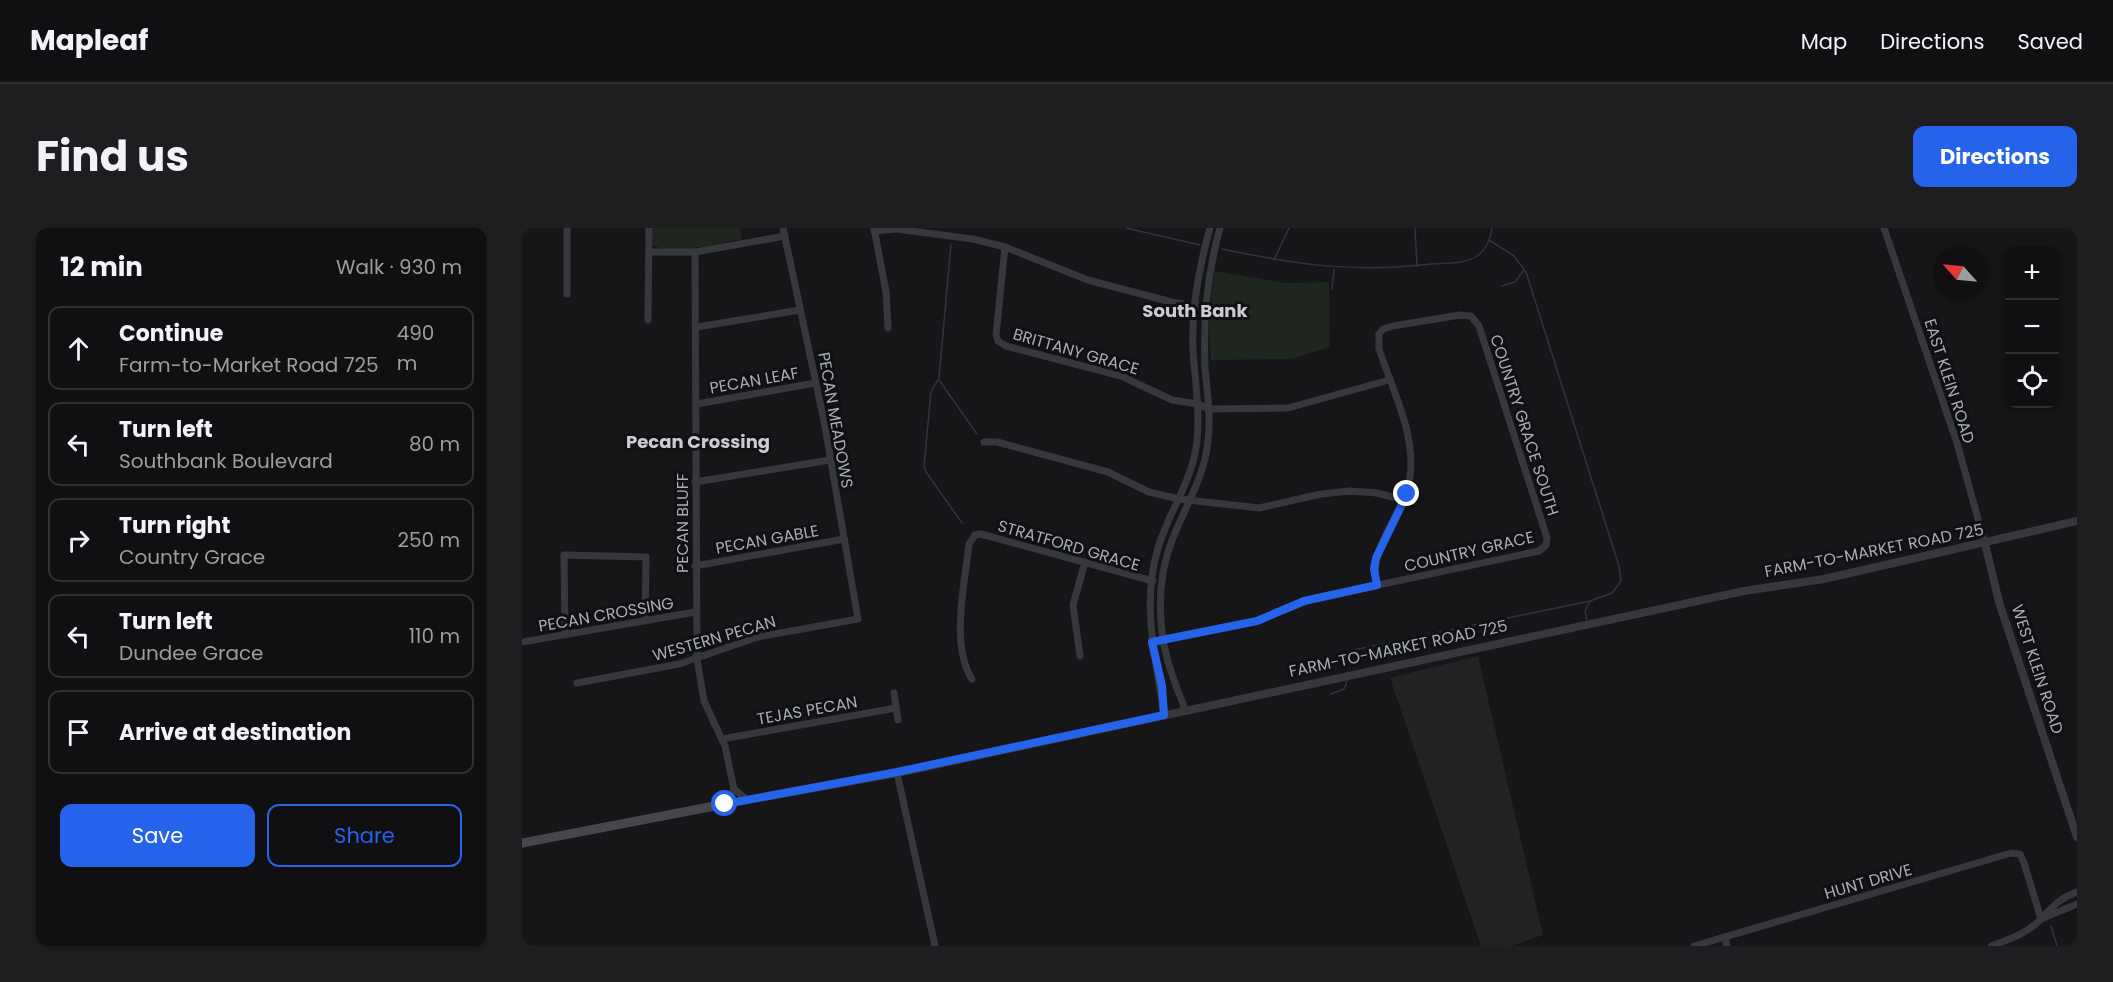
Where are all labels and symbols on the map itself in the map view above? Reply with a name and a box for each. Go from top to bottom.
north arrow [1933,246,1987,300]
district label: South Bank [1142,298,1249,323]
street label: EAST KLEIN ROAD [1919,316,1981,446]
street label: BRITTANY GRACE [1010,323,1141,380]
street label: COUNTRY GRACE SOUTH [1484,332,1565,519]
street label: PECAN MEADOWS [812,350,859,490]
street label: PECAN LEAF [708,361,800,400]
district label: Pecan Crossing [626,429,770,454]
street label: PECAN BLUFF [671,473,694,573]
route end [1393,480,1419,506]
street label: STRATFORD GRACE [995,514,1143,577]
street label: FARM-TO-MARKET ROAD 725 [1763,518,1986,583]
street label: PECAN GABLE [714,519,820,560]
street label: COUNTRY GRACE [1402,525,1536,578]
street label: PECAN CROSSING [537,591,676,638]
street label: WEST KLEIN ROAD [2006,602,2069,737]
street label: WESTERN PECAN [650,610,778,667]
street label: FARM-TO-MARKET ROAD 725 [1287,614,1510,683]
street label: TEJAS PECAN [755,690,859,731]
route start [711,790,737,816]
street label: HUNT DRIVE [1822,858,1915,905]

